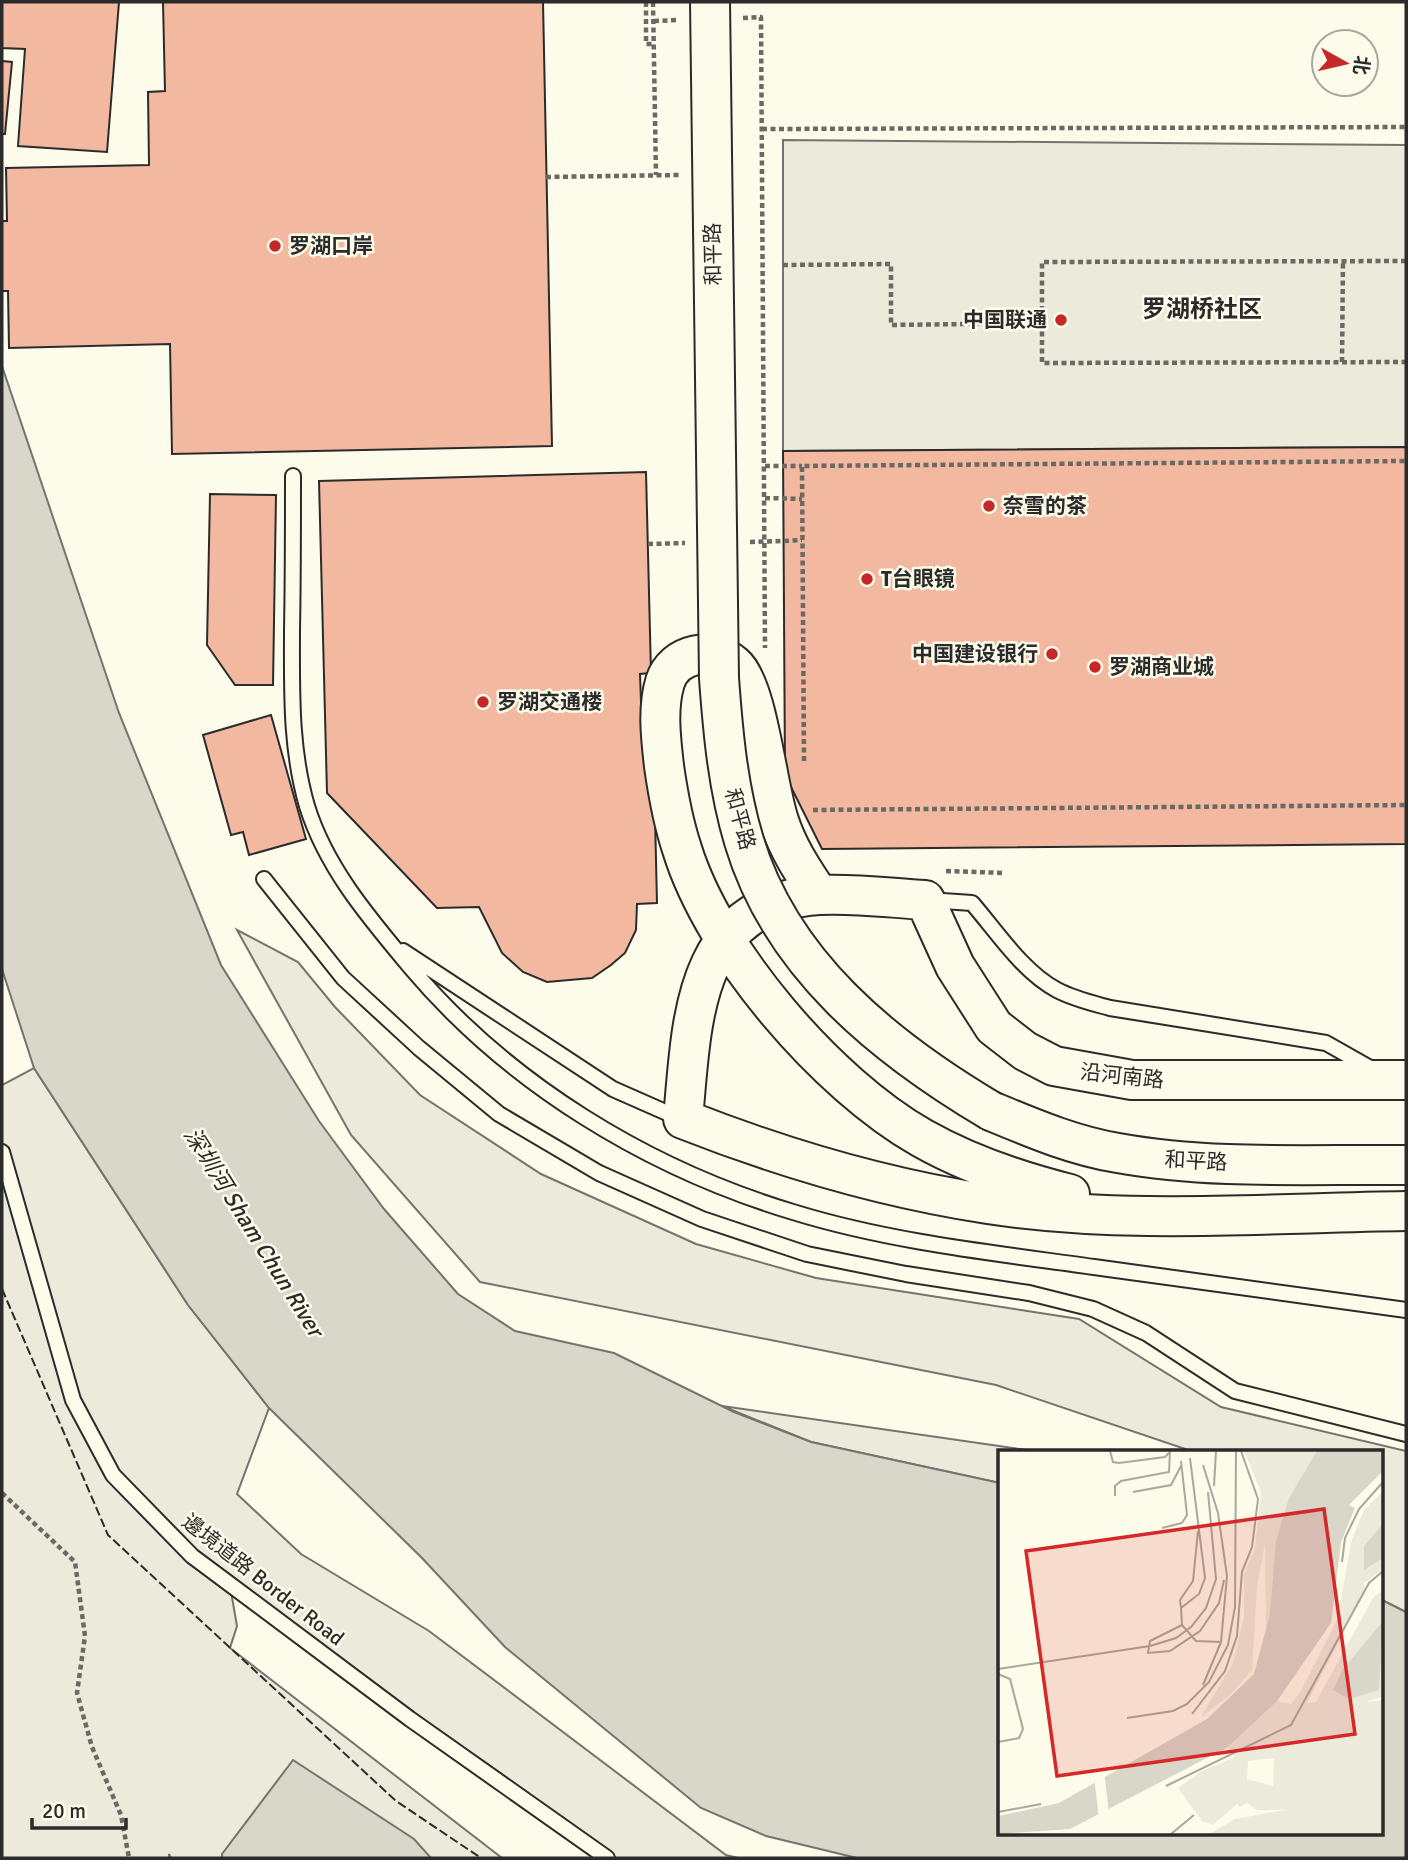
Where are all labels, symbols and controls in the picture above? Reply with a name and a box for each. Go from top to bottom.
north arrow [1310,28,1380,98]
text: 北 [1348,54,1374,76]
street label: 和平路 [699,222,727,286]
place label: 罗湖口岸 [289,233,373,259]
marker: 罗湖口岸 [267,238,283,254]
district label: 罗湖桥社区 [1142,294,1262,324]
place label: 中国联通 [963,307,1047,333]
marker: 中国联通 [1053,312,1069,328]
place label: 奈雪的茶 [1003,493,1087,519]
marker: 奈雪的茶 [981,498,997,514]
place label: T台眼镜 [881,566,955,592]
marker: T台眼镜 [859,571,875,587]
place label: 中国建设银行 [912,641,1038,667]
marker: 中国建设银行 [1044,646,1060,662]
place label: 罗湖商业城 [1109,654,1214,680]
marker: 罗湖商业城 [1087,659,1103,675]
place label: 罗湖交通楼 [497,689,602,715]
marker: 罗湖交通楼 [475,694,491,710]
street label: 和平路 [719,785,761,853]
street label: 沿河南路 [1079,1059,1165,1093]
water label: 深圳河 Sham Chun River [177,1122,332,1345]
street label: 和平路 [1164,1146,1228,1176]
inset map [998,1450,1384,1836]
street label: 邊境道路 Border Road [177,1509,349,1651]
scale bar [32,1786,126,1830]
text: 20 m [42,1798,86,1824]

